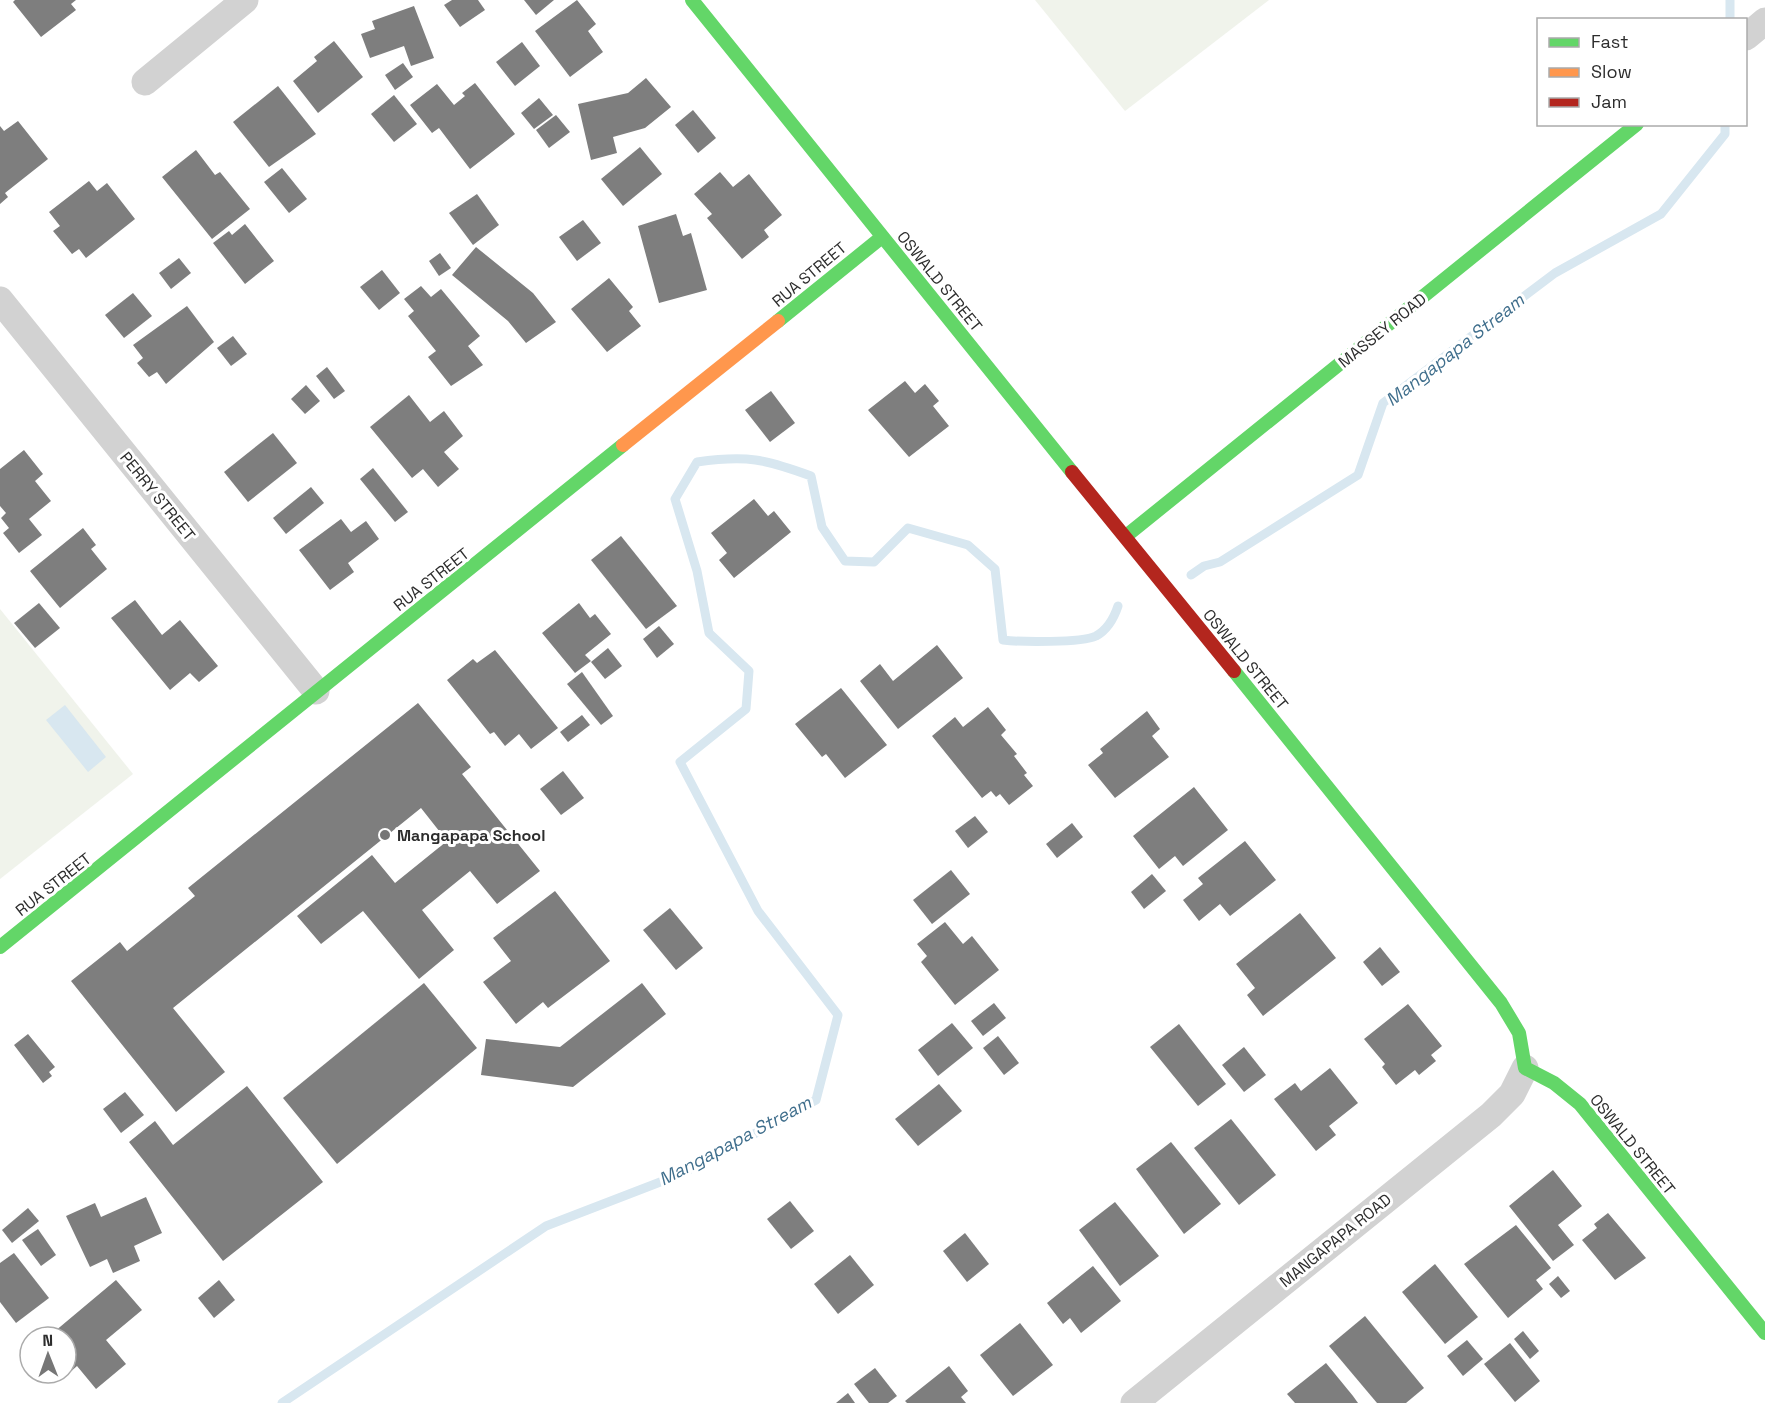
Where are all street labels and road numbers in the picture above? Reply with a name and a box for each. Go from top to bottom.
street label: OSWALD STREET [892,227,987,336]
street label: RUA STREET [768,237,851,312]
street label: MASSEY ROAD [1334,288,1431,372]
street label: PERRY STREET [115,448,200,545]
street label: RUA STREET [389,543,474,616]
street label: OSWALD STREET [1198,605,1293,714]
street label: RUA STREET [11,848,96,921]
street label: OSWALD STREET [1585,1090,1680,1199]
street label: MANGAPAPA ROAD [1275,1189,1396,1292]

